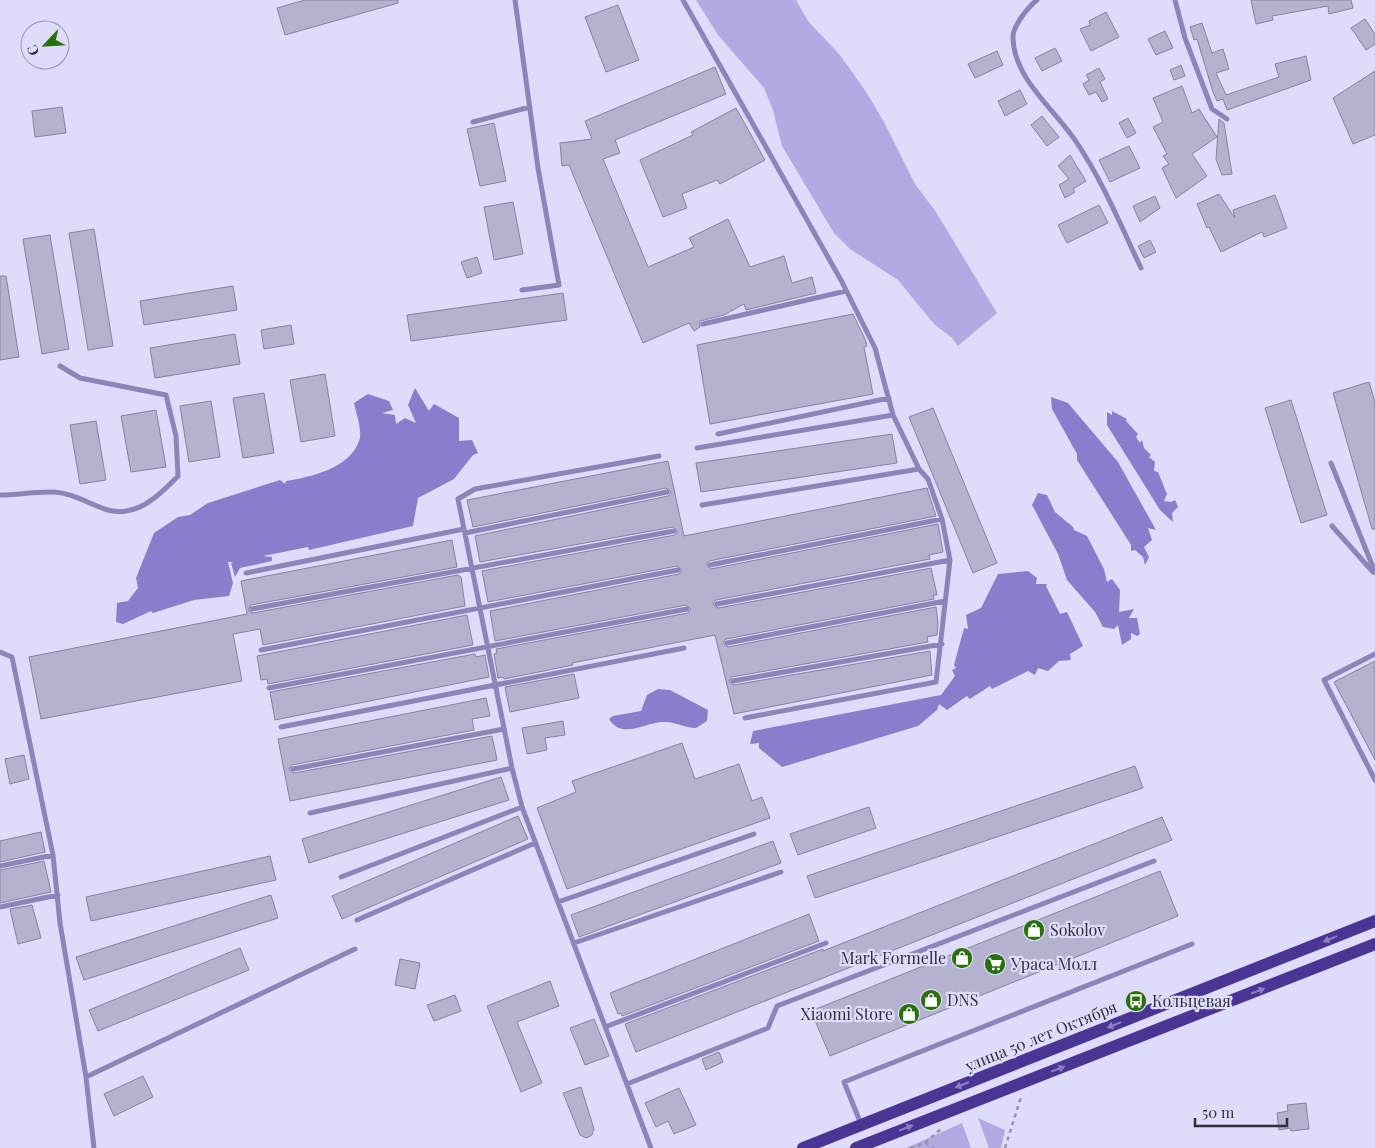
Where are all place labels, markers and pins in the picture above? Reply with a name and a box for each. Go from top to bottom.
shop icon: Sokolov [1022,918,1046,942]
place label: Sokolov [1050,919,1105,940]
shop icon: Mark Formelle [950,946,974,970]
place label: Mark Formelle [841,947,946,968]
supermarket icon: Ураса Молл [983,952,1007,976]
place label: Ураса Молл [1010,953,1097,974]
shop icon: DNS [919,988,943,1012]
place label: DNS [947,989,978,1010]
bus stop icon: Кольцевая [1124,989,1148,1013]
place label: Кольцевая [1152,990,1231,1011]
shop icon: Xiaomi Store [897,1002,921,1026]
place label: Xiaomi Store [801,1003,893,1024]

